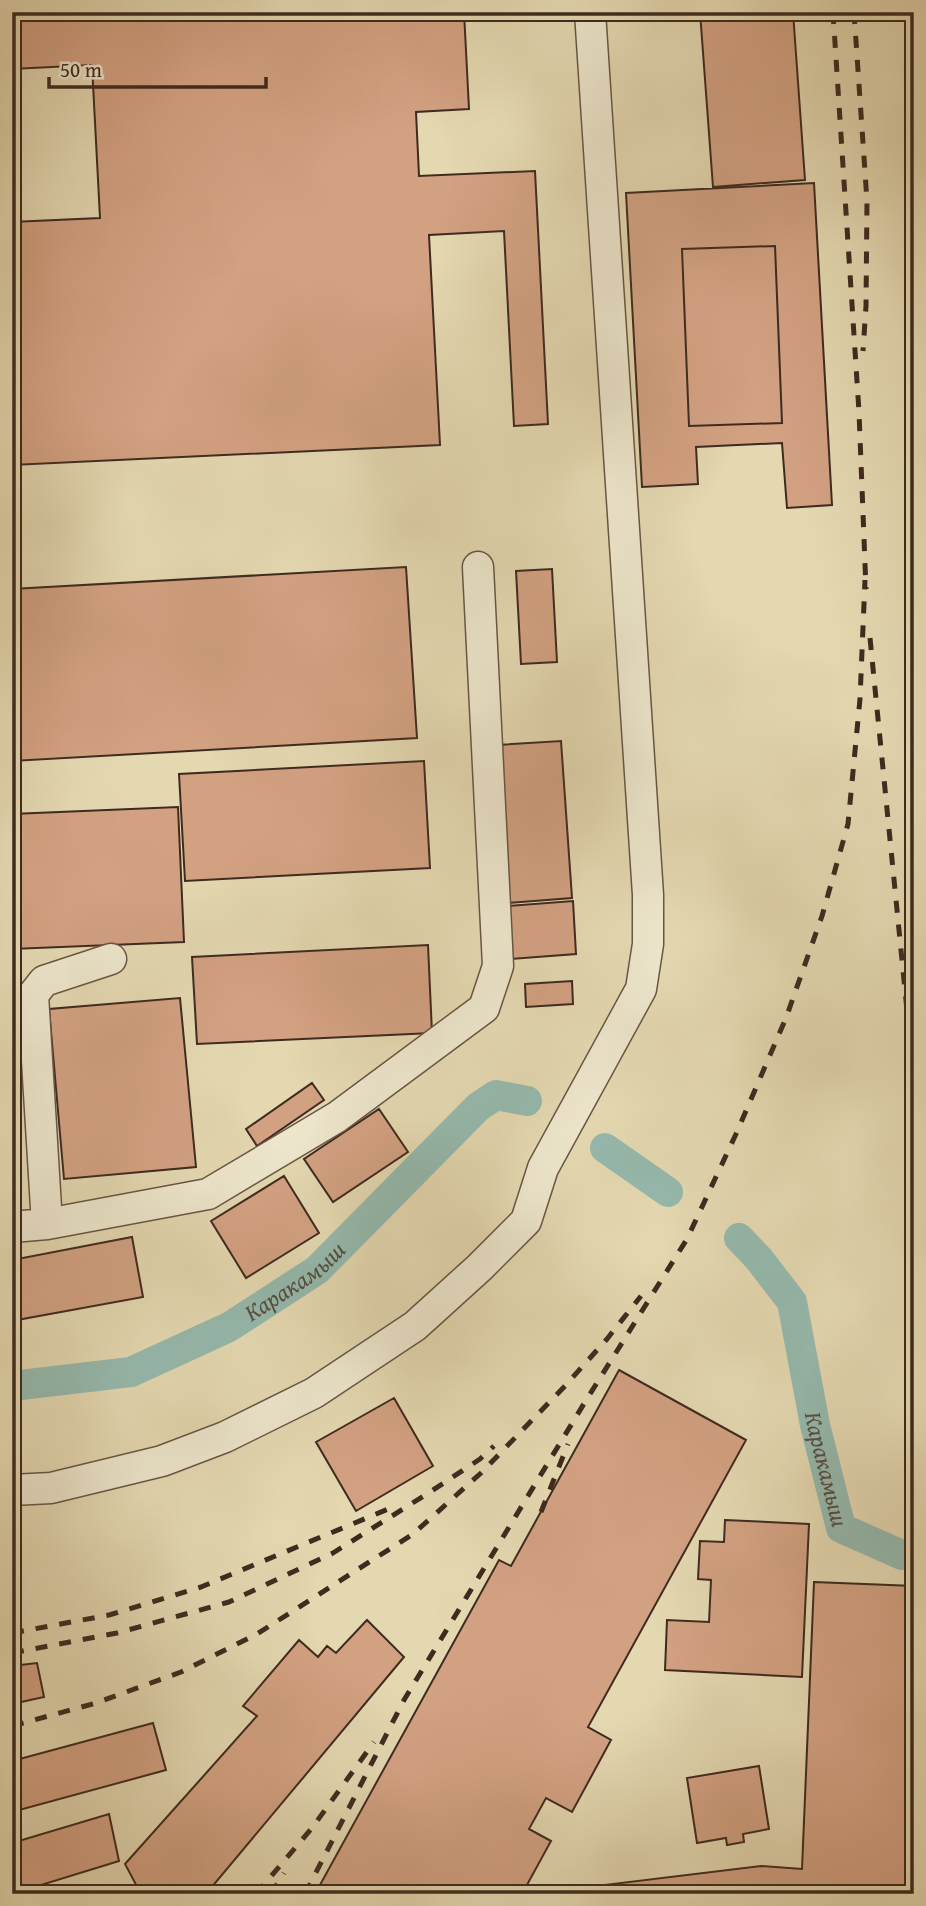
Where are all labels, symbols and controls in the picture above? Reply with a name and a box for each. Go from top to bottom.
scale bar [49,46,266,90]
text: 50 m [60,54,102,85]
water label: Каракамыш [237,1233,353,1330]
water label: Каракамыш [796,1409,858,1531]

